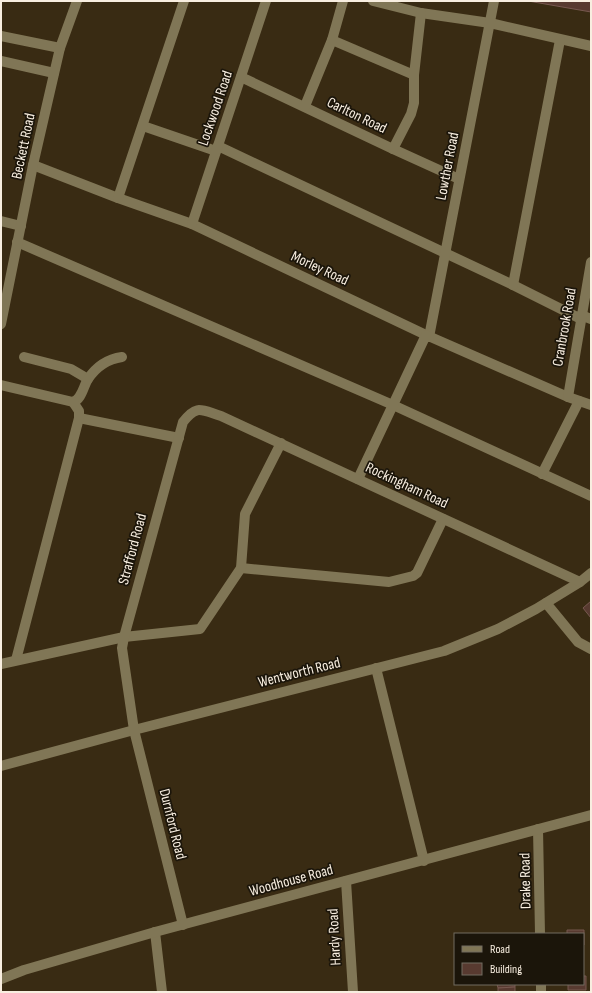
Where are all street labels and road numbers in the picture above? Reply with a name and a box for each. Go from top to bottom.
street label: Lockwood Road [194,68,237,148]
street label: Carlton Road [324,93,390,138]
street label: Beckett Road [7,112,40,181]
street label: Lowther Road [432,131,463,202]
street label: Morley Road [288,247,352,290]
street label: Cranbrook Road [548,286,581,368]
street label: Rockingham Road [362,458,451,513]
street label: Strafford Road [114,511,151,587]
street label: Wentworth Road [256,653,342,692]
street label: Durnford Road [155,787,190,862]
street label: Drake Road [516,853,535,909]
street label: Woodhouse Road [247,860,335,901]
street label: Hardy Road [324,908,345,966]

